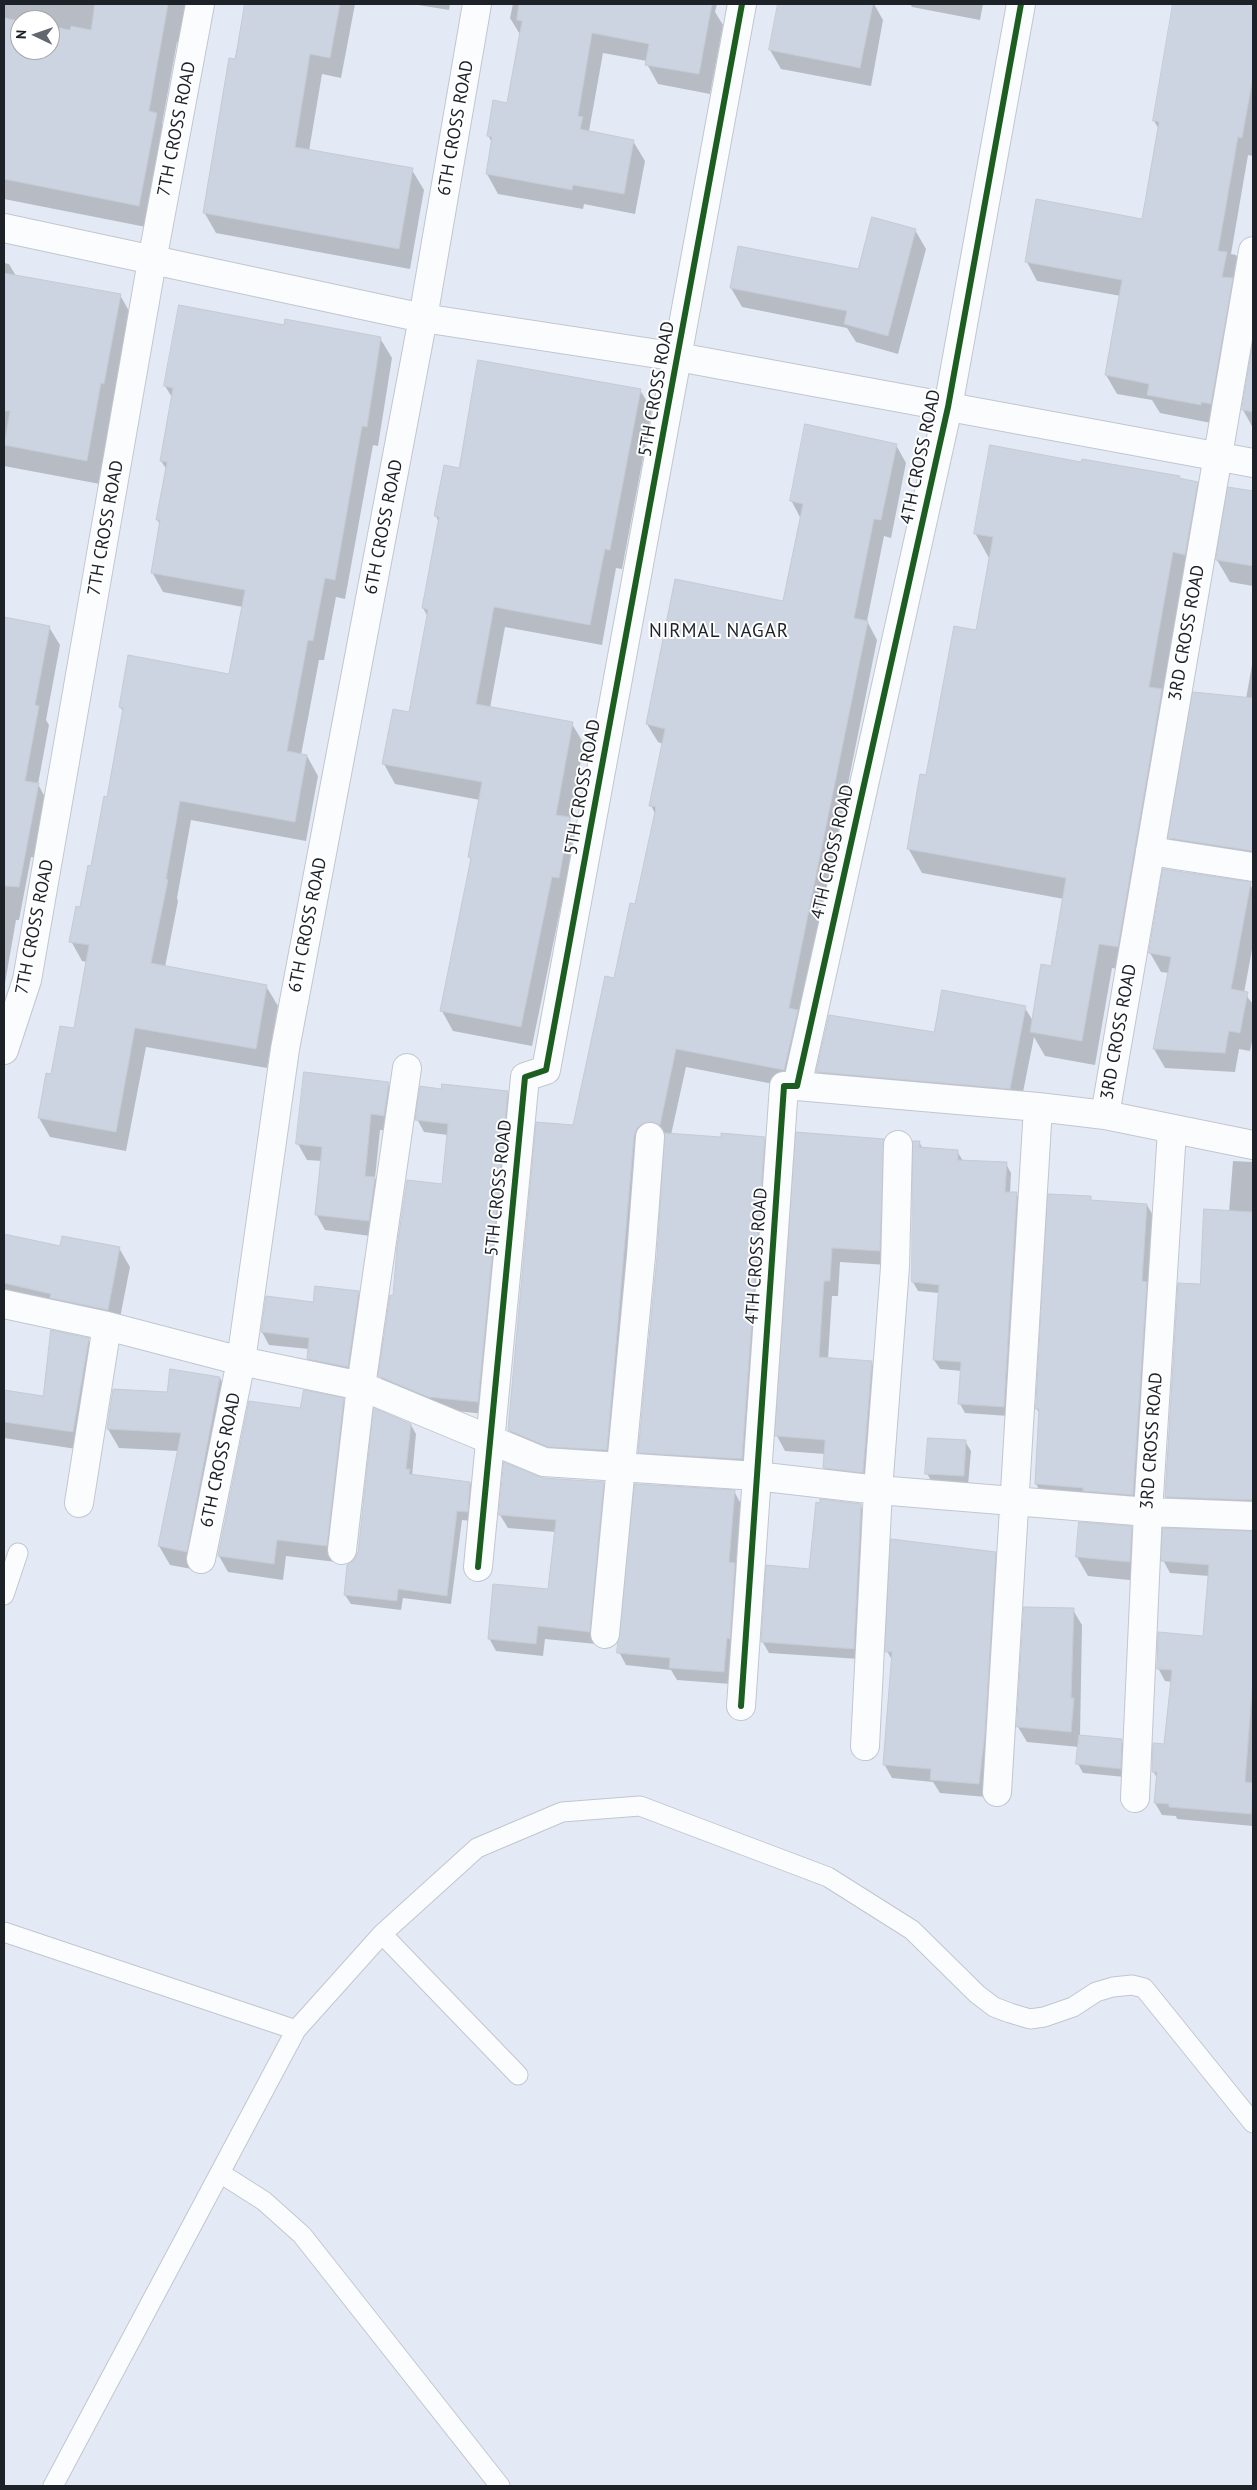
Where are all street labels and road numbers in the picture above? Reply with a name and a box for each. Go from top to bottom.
street label: 6TH CROSS ROAD [433,59,479,197]
street label: 7TH CROSS ROAD [153,60,201,198]
street label: 5TH CROSS ROAD [634,320,680,458]
street label: 4TH CROSS ROAD [896,388,946,526]
street label: 6TH CROSS ROAD [360,458,408,596]
street label: 7TH CROSS ROAD [83,459,129,597]
street label: 3RD CROSS ROAD [1164,563,1210,703]
street label: 5TH CROSS ROAD [560,718,606,856]
street label: 4TH CROSS ROAD [807,783,859,921]
street label: 6TH CROSS ROAD [284,856,332,994]
street label: 7TH CROSS ROAD [11,858,59,996]
street label: 3RD CROSS ROAD [1096,962,1142,1102]
street label: 5TH CROSS ROAD [481,1119,517,1257]
street label: 4TH CROSS ROAD [741,1187,773,1325]
street label: 3RD CROSS ROAD [1136,1372,1168,1510]
street label: 6TH CROSS ROAD [196,1391,246,1529]

